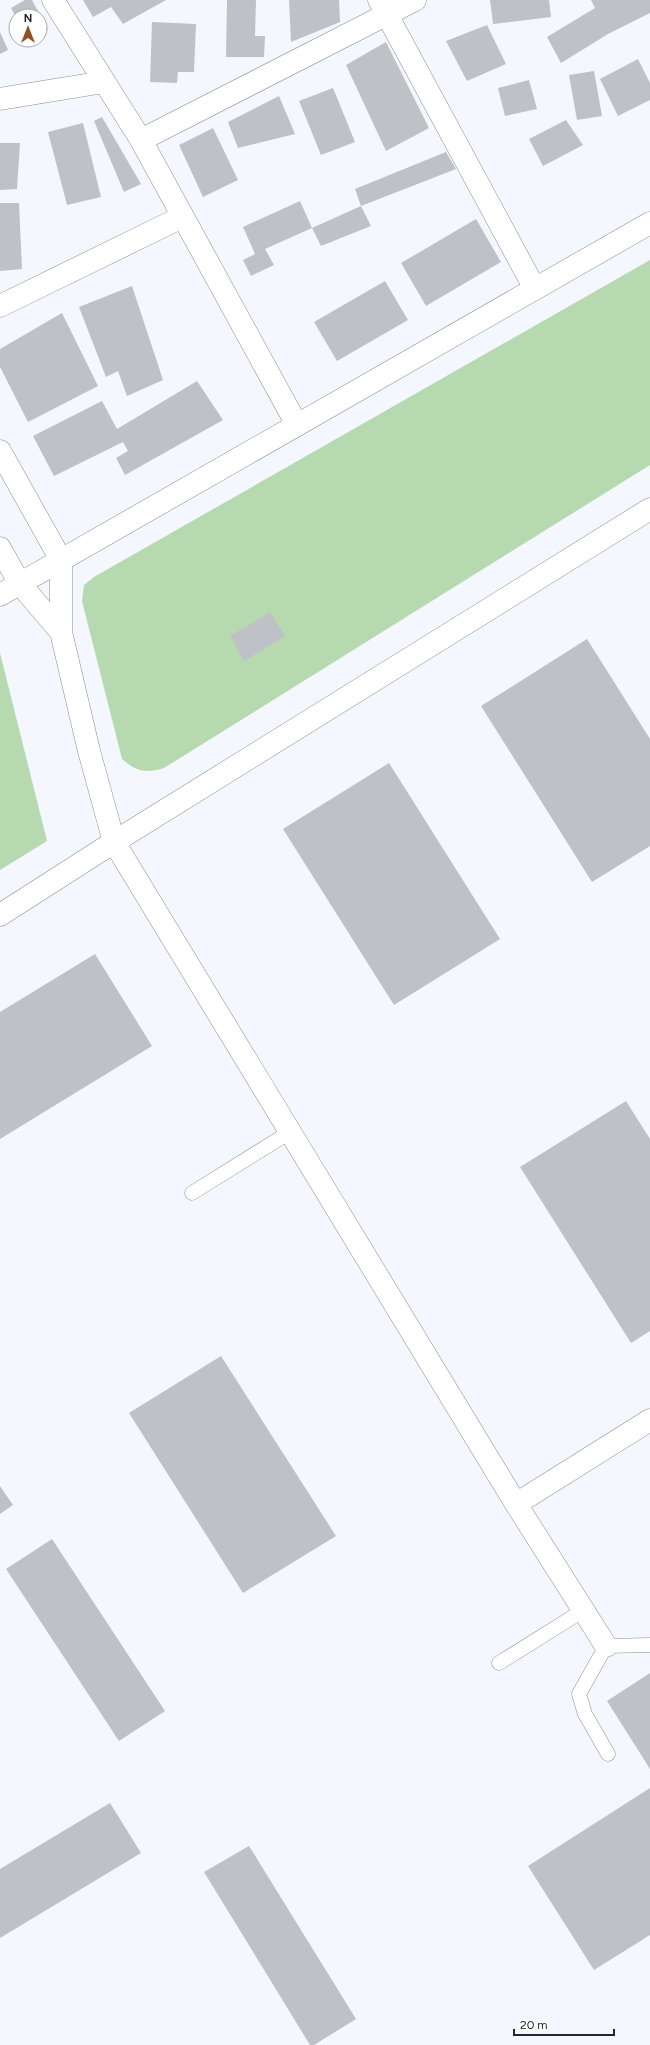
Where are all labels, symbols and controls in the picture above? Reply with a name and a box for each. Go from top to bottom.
north arrow [8,8,48,48]
text: N [24,12,32,25]
scale bar [514,2011,614,2037]
text: 20 m [520,2018,548,2032]

